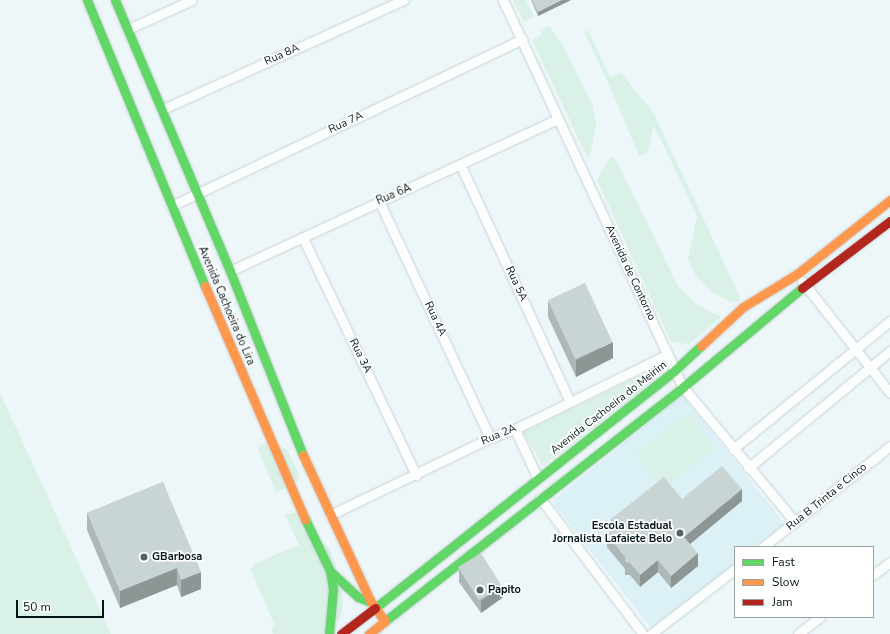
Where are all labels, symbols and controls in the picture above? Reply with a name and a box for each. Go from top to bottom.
street label: Rua 8A [263,41,301,69]
street label: Rua 7A [327,109,365,137]
street label: Rua 6A [374,182,414,208]
street label: Avenida de Contorno [602,223,658,323]
street label: Avenida Cachoeira do Lira [195,244,257,368]
street label: Rua 5A [502,265,530,303]
street label: Rua 4A [421,300,449,338]
street label: Rua 3A [346,337,374,375]
street label: Avenida Cachoeira do Meirim [548,359,670,457]
street label: Rua 2A [479,422,519,448]
street label: Rua B Trinta e Cinco [784,461,870,533]
place label: Escola Estadual Jornalista Lafaiete Belo [553,520,672,546]
marker: Escola Estadual Jornalista Lafaiete Belo [675,528,685,538]
legend [734,546,874,618]
place label: GBarbosa [152,550,202,564]
marker: GBarbosa [139,552,149,562]
text: Fast [772,554,795,570]
text: Slow [772,574,800,590]
place label: Papito [488,583,521,597]
marker: Papito [475,585,485,595]
scale bar [18,592,106,618]
text: Jam [772,594,793,610]
text: 50 m [23,599,51,615]

